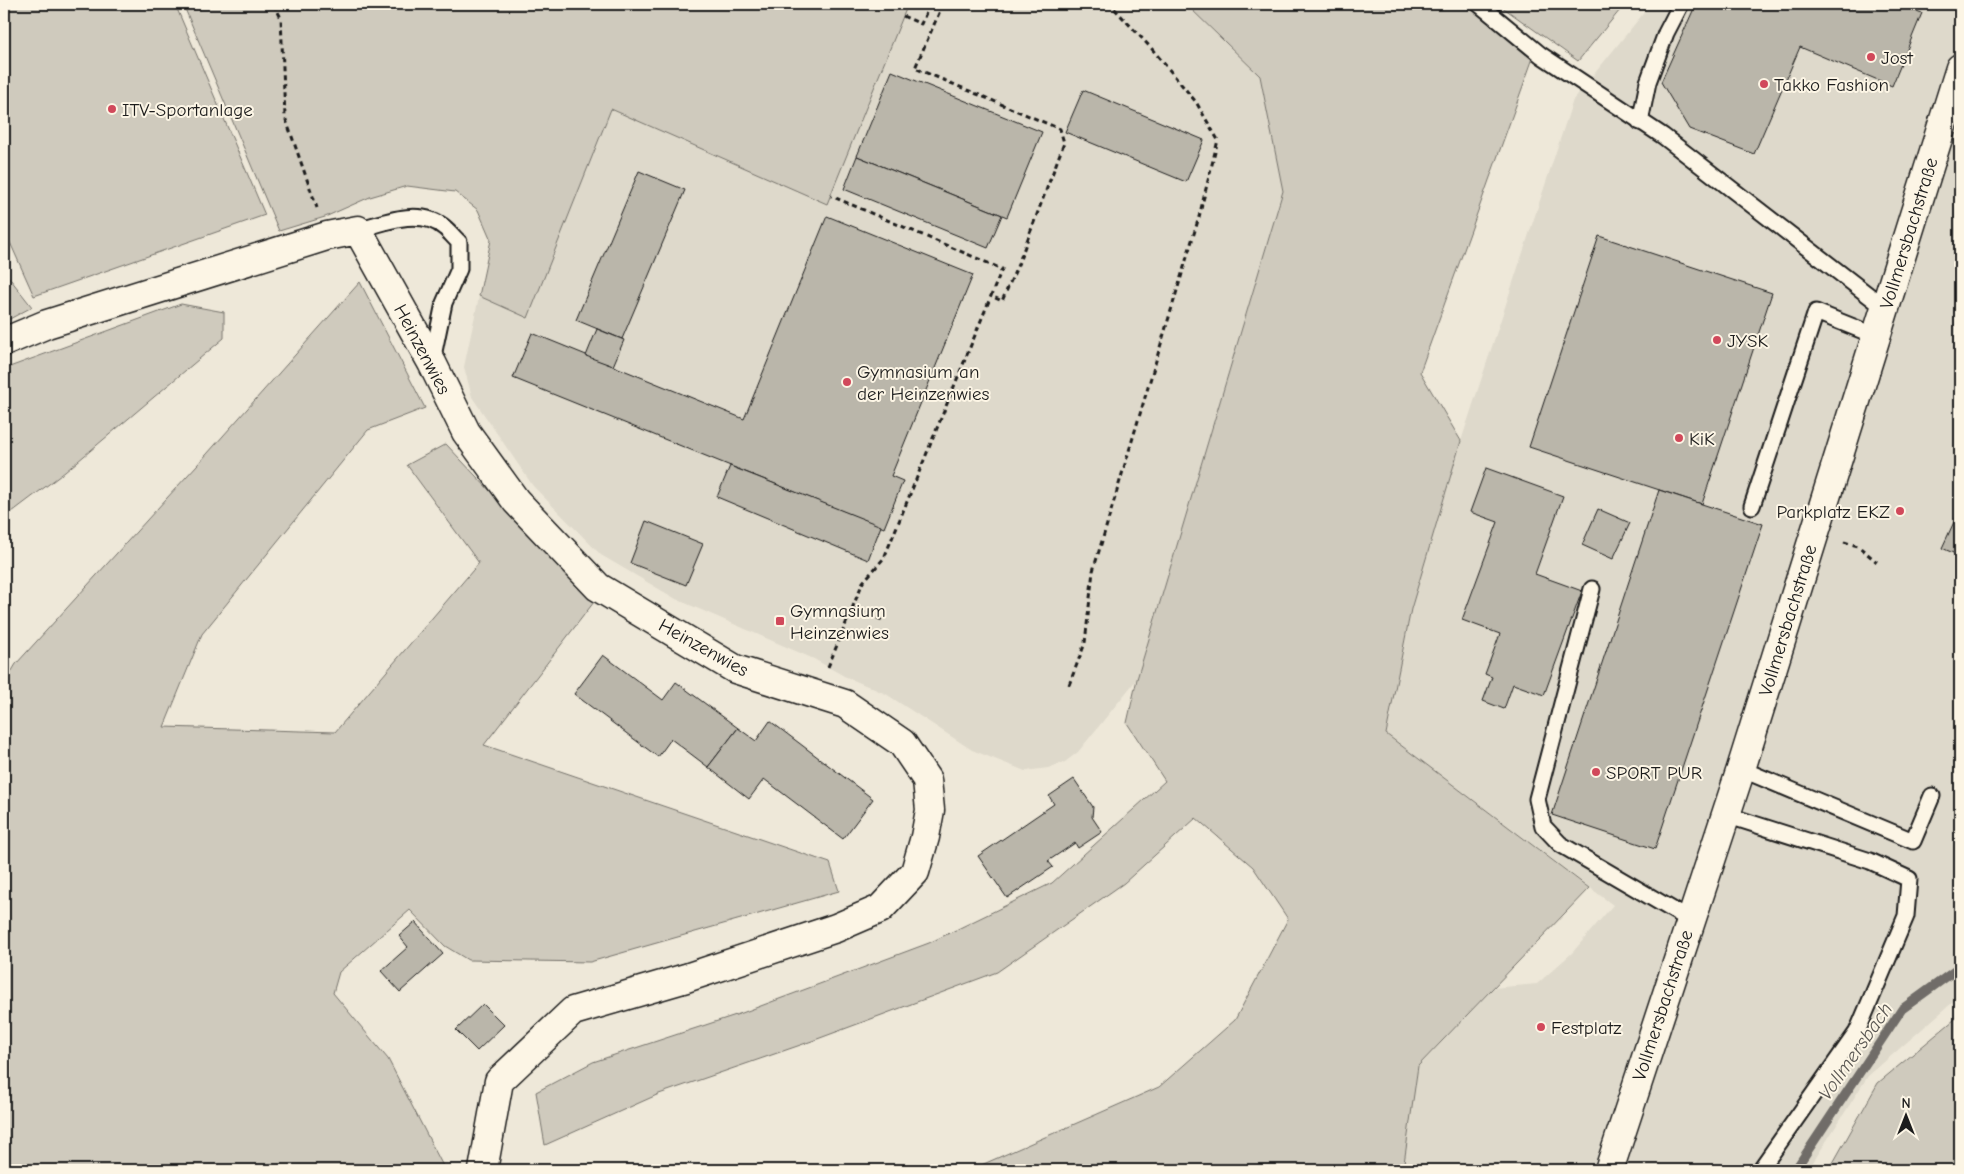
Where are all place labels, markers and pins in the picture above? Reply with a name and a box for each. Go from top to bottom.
place label: Jost [1881,47,1914,69]
marker: Jost [1865,51,1877,63]
place label: Takko Fashion [1774,74,1889,96]
marker: Takko Fashion [1758,78,1770,90]
place label: ITV-Sportanlage [122,99,253,121]
marker: ITV-Sportanlage [106,103,118,115]
place label: JYSK [1727,330,1768,352]
marker: JYSK [1711,334,1723,346]
place label: Gymnasium an der Heinzenwies [857,361,990,405]
marker: Gymnasium an der Heinzenwies [841,376,853,388]
place label: KiK [1689,428,1715,450]
marker: KiK [1673,432,1685,444]
place label: Parkplatz EKZ [1776,501,1890,523]
marker: Parkplatz EKZ [1894,505,1906,517]
place label: Gymnasium Heinzenwies [790,600,889,644]
marker: Gymnasium Heinzenwies [774,615,786,627]
place label: SPORT PUR [1606,762,1702,784]
marker: SPORT PUR [1590,766,1602,778]
place label: Festplatz [1551,1017,1621,1039]
marker: Festplatz [1535,1021,1547,1033]

